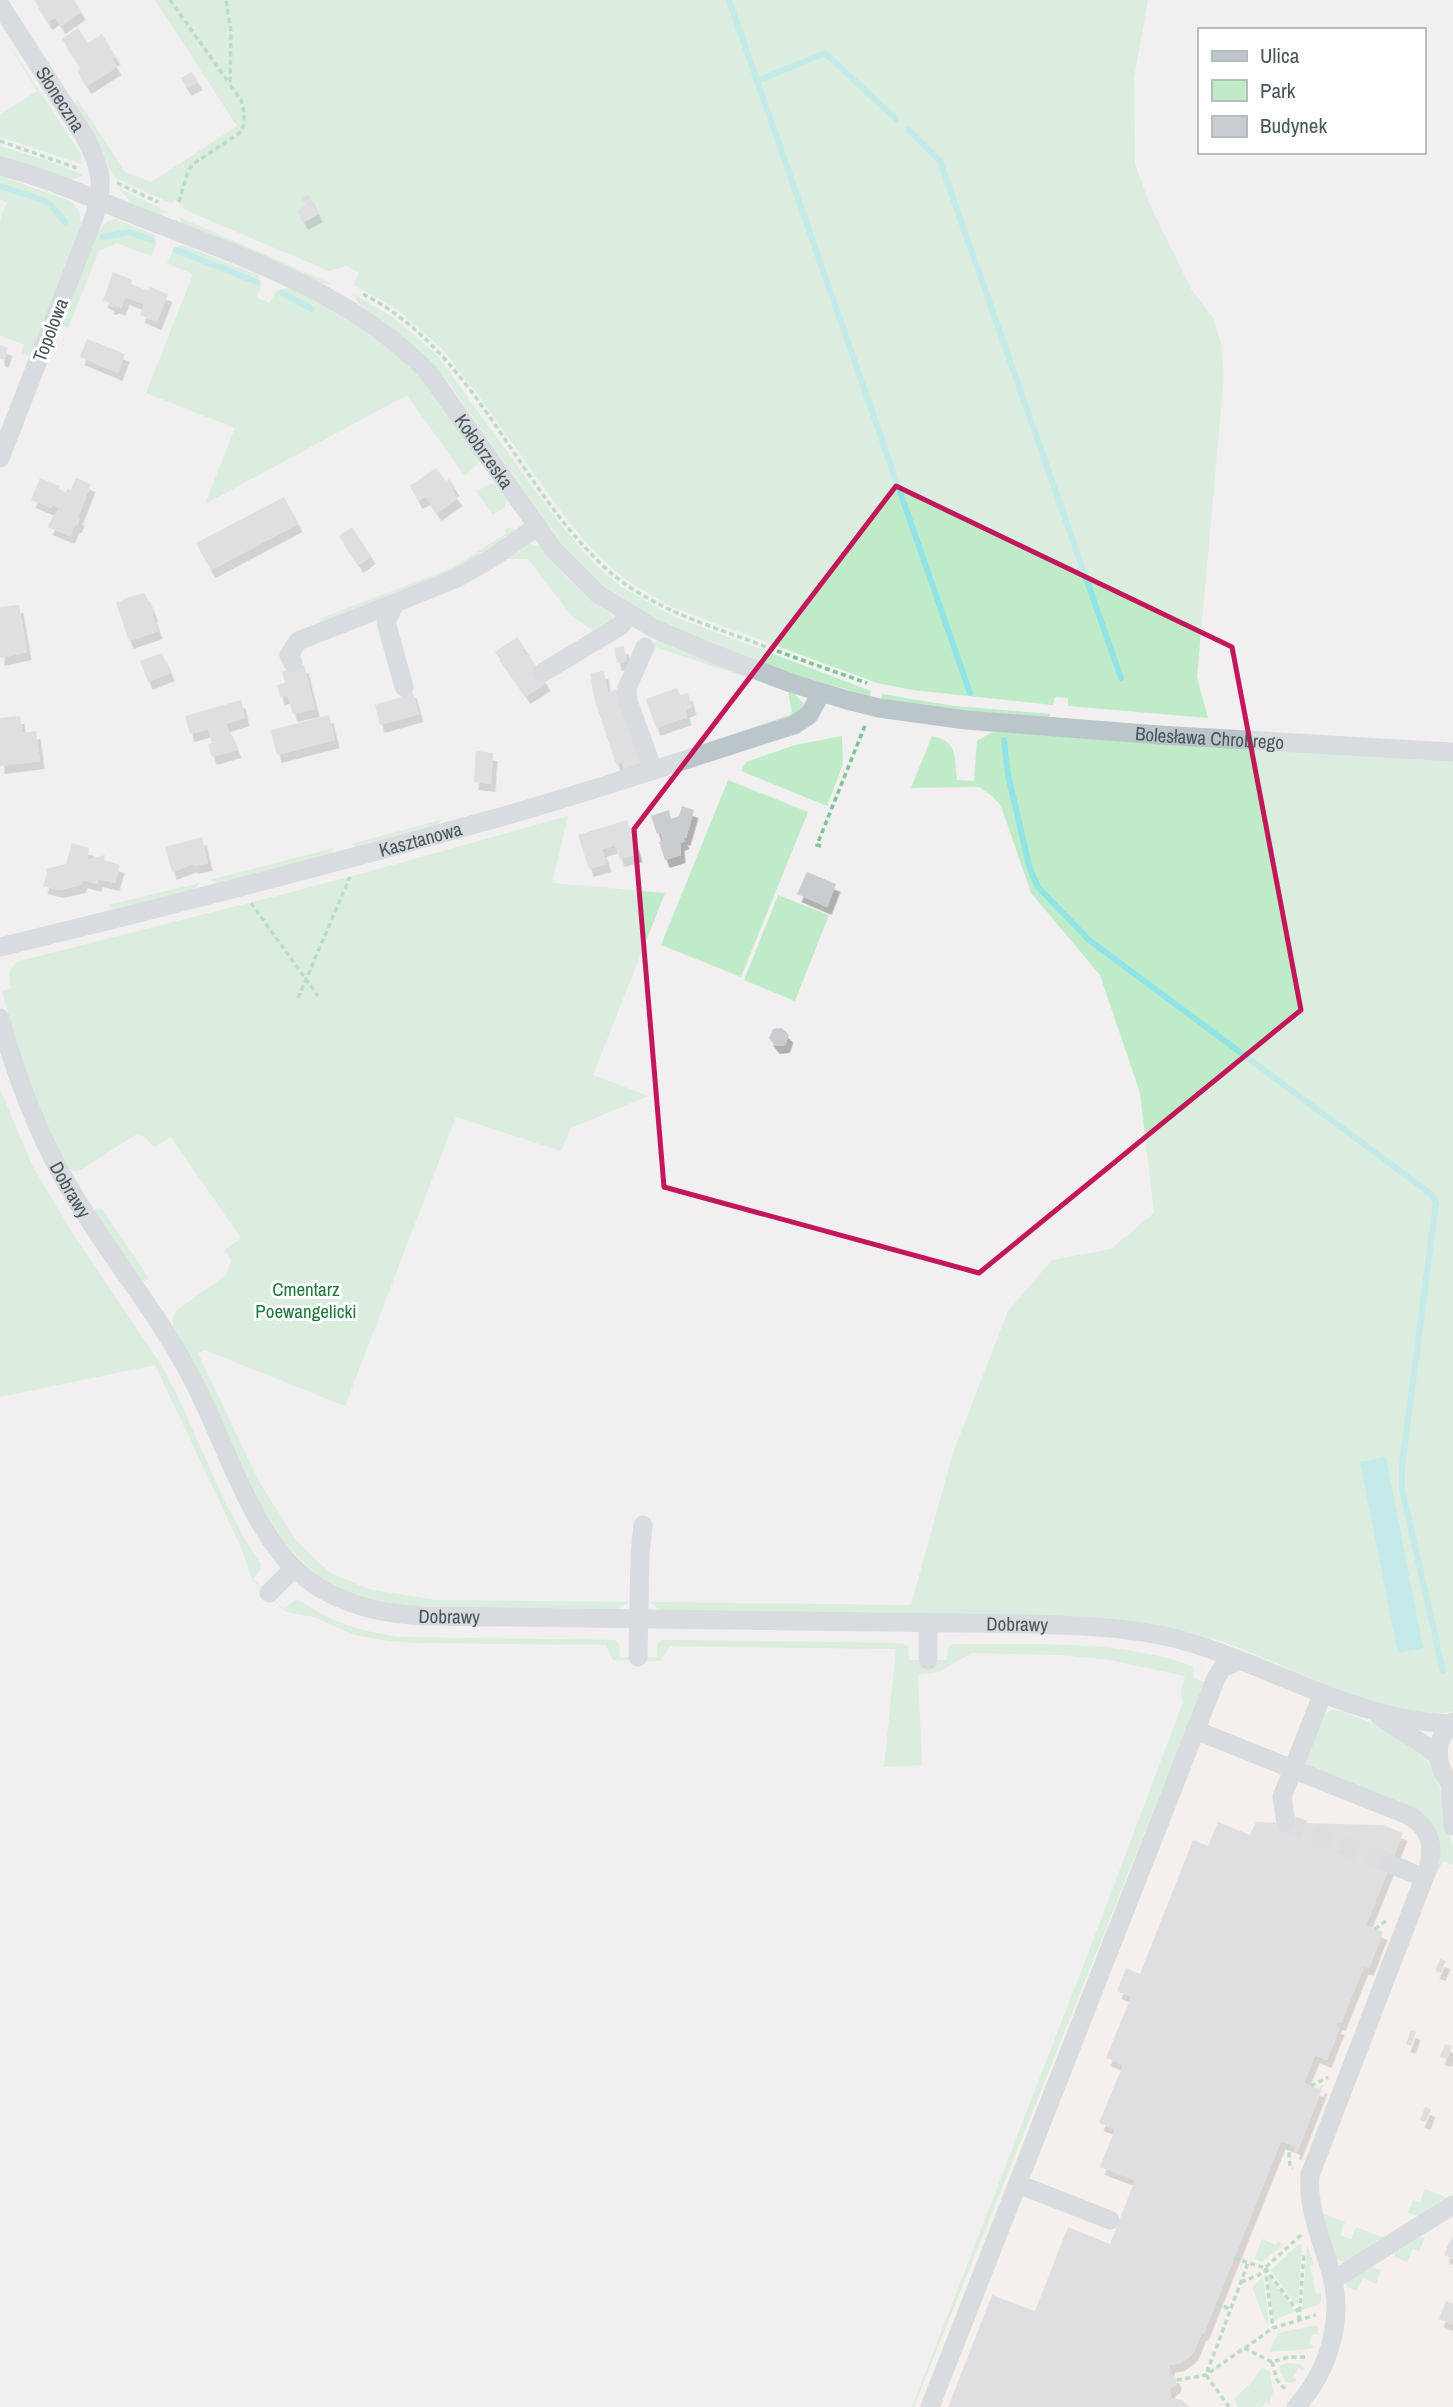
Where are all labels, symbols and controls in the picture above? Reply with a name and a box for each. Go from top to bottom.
legend [1198,28,1425,154]
text: Ulica [1260,41,1300,70]
street label: Słoneczna [30,62,91,137]
text: Park [1260,76,1296,105]
text: Budynek [1260,111,1327,140]
street label: Topolowa [26,294,74,365]
street label: Kołobrzeska [449,409,520,494]
street label: Bolesława Chrobrego [1134,720,1285,755]
street label: Kasztanowa [376,815,465,863]
street label: Dobrawy [44,1157,98,1223]
park label: Cmentarz Poewangelicki [255,1276,357,1324]
street label: Dobrawy [418,1603,480,1630]
street label: Dobrawy [986,1610,1049,1638]

